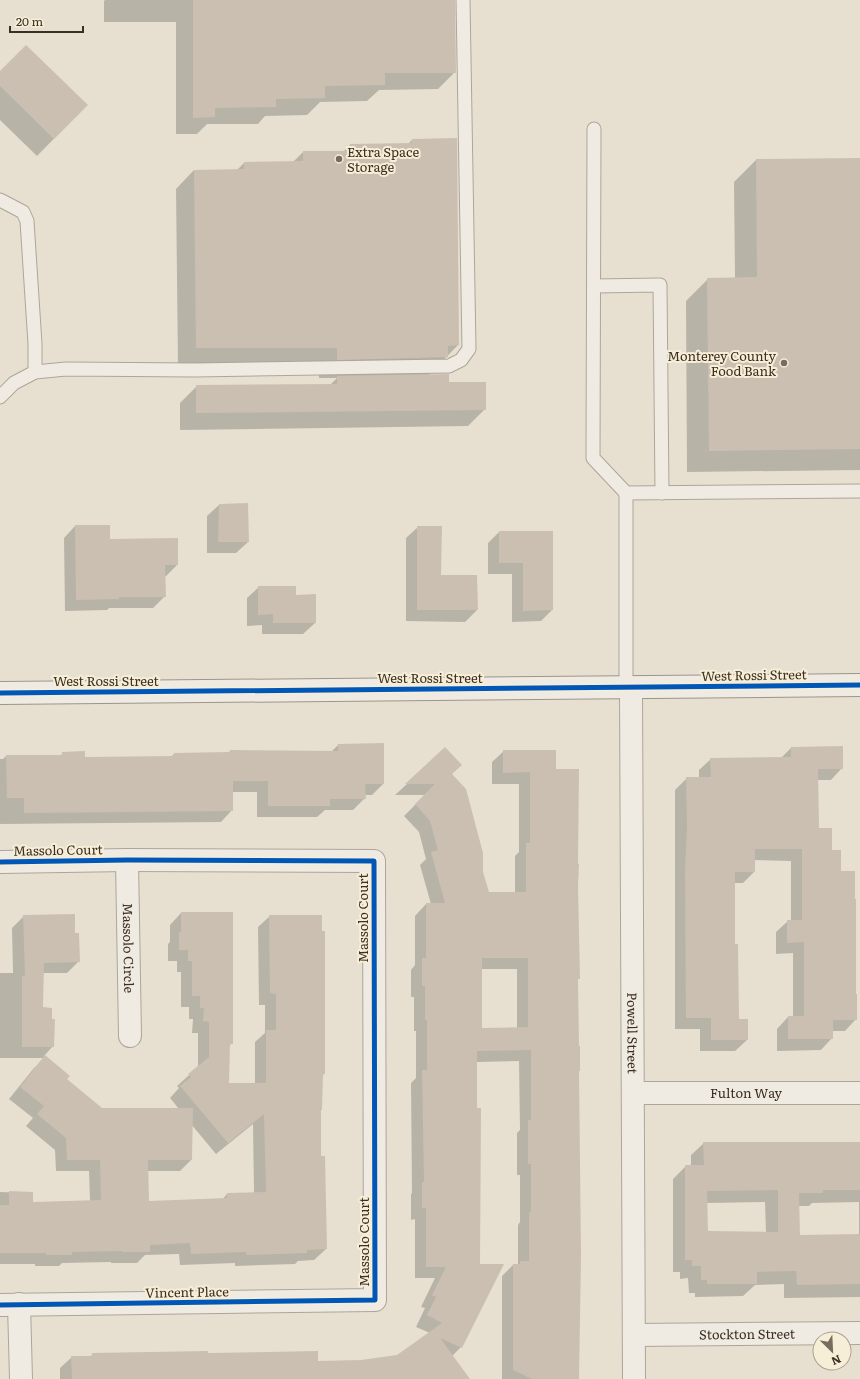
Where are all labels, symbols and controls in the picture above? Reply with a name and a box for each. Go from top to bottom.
scale bar [10,8,83,34]
text: 20 m [16,12,43,30]
place label: Extra Space Storage [347,142,419,176]
marker: Extra Space Storage [334,154,344,164]
place label: Monterey County Food Bank [667,346,777,380]
marker: Monterey County Food Bank [779,358,789,368]
street label: West Rossi Street [701,664,808,685]
street label: West Rossi Street [377,668,483,687]
street label: West Rossi Street [53,671,159,690]
street label: Massolo Court [13,839,104,860]
street label: Massolo Court [353,872,372,963]
street label: Massolo Circle [119,903,139,993]
street label: Powell Street [623,992,643,1075]
street label: Fulton Way [710,1083,782,1102]
street label: Massolo Court [354,1196,373,1287]
street label: Vincent Place [145,1281,229,1302]
street label: Stockton Street [699,1324,796,1343]
north arrow [812,1331,852,1371]
text: N [829,1352,844,1370]

